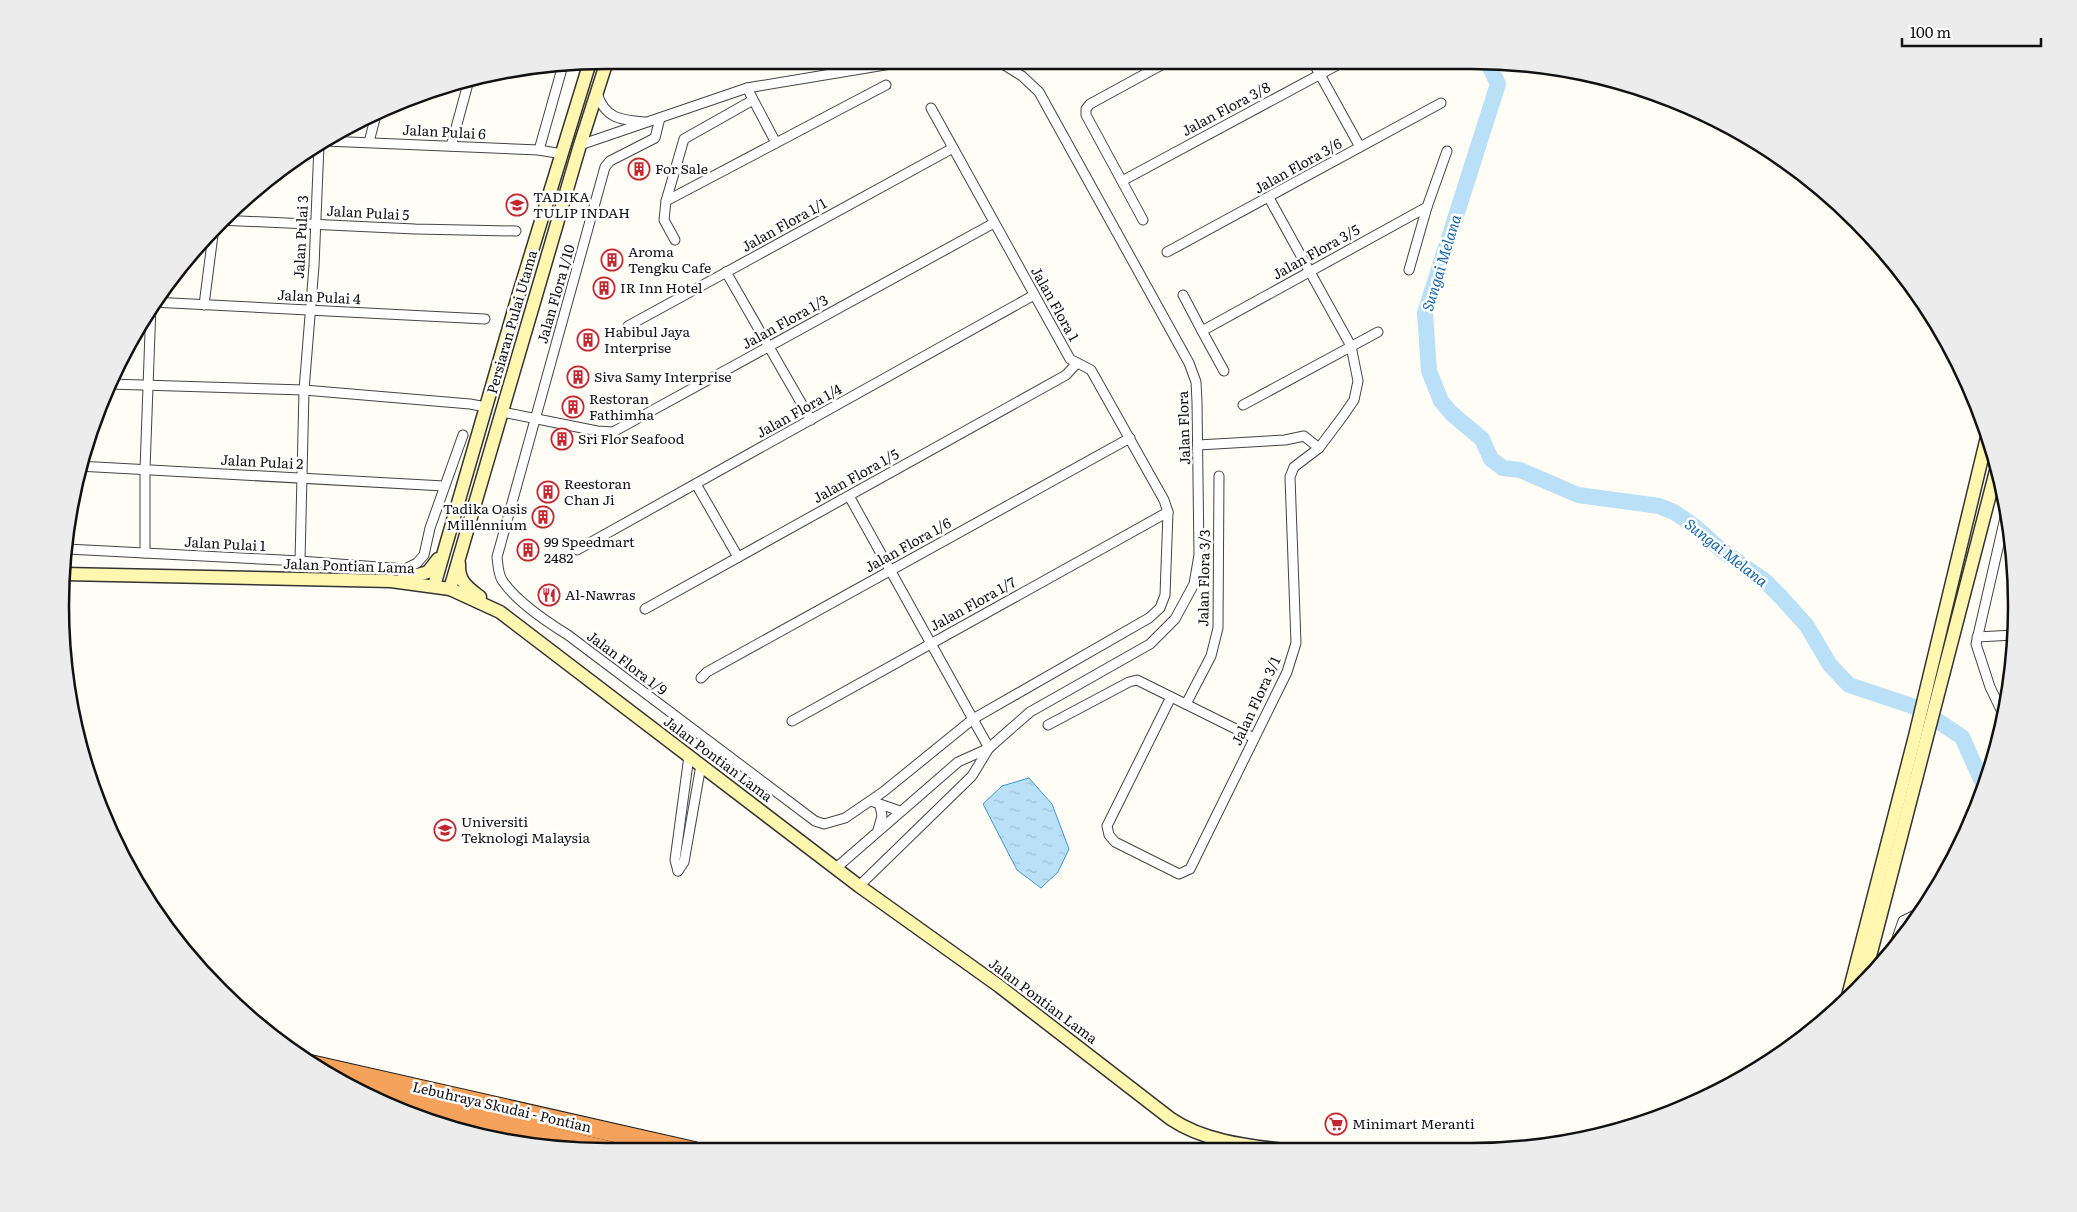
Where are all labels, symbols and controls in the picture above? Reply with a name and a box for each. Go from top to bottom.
scale bar [1902,15,2041,47]
text: 100 m [1910,20,1951,43]
street label: Jalan Flora 3/8 [1178,76,1274,140]
street label: Jalan Pulai 6 [402,119,487,143]
street label: Jalan Flora 3/6 [1250,132,1345,198]
building icon: For Sale [627,157,651,181]
place label: For Sale [655,158,708,178]
place label: TADIKA TULIP INDAH [533,186,630,222]
street label: Jalan Flora 1/1 [737,192,830,256]
school or university icon: TADIKA TULIP INDAH [505,193,529,217]
street label: Jalan Pulai 3 [288,195,312,279]
street label: Jalan Pulai 5 [326,200,410,224]
water label: Sungai Melana [1415,211,1466,314]
street label: Jalan Flora 3/5 [1268,219,1363,283]
place label: Aroma Tengku Cafe [628,241,711,277]
street label: Jalan Flora 1/10 [531,242,579,346]
street label: Persiaran Pulai Utama [481,247,541,396]
building icon: Aroma Tengku Cafe [600,248,624,272]
street label: Jalan Flora 1 [1027,263,1085,345]
building icon: IR Inn Hotel [592,276,616,300]
place label: IR Inn Hotel [620,277,703,297]
street label: Jalan Pulai 4 [277,284,362,308]
street label: Jalan Flora 1/3 [738,289,831,353]
place label: Habibul Jaya Interprise [604,321,690,357]
building icon: Habibul Jaya Interprise [576,328,600,352]
building icon: Siva Samy Interprise [566,365,590,389]
place label: Siva Samy Interprise [594,366,732,386]
street label: Jalan Flora 1/4 [752,378,845,442]
place label: Restoran Fathimha [589,388,655,424]
street label: Jalan Flora [1172,390,1194,465]
building icon: Restoran Fathimha [561,395,585,419]
building icon: Sri Flor Seafood [550,427,574,451]
place label: Sri Flor Seafood [578,428,685,448]
street label: Jalan Flora 1/5 [809,443,902,507]
street label: Jalan Pulai 2 [220,449,304,473]
place label: Reestoran Chan Ji [564,473,631,509]
building icon: Reestoran Chan Ji [536,480,560,504]
place label: Tadika Oasis Millennium [443,498,527,534]
building icon: Tadika Oasis Millennium [531,505,555,529]
street label: Jalan Flora 1/6 [861,512,955,576]
water label: Sungai Melana [1680,512,1774,592]
street label: Jalan Flora 3/3 [1192,529,1214,627]
street label: Jalan Pulai 1 [184,531,267,555]
place label: 99 Speedmart 2482 [544,531,635,567]
building icon: 99 Speedmart 2482 [516,538,540,562]
street label: Jalan Pontian Lama [283,553,416,577]
street label: Jalan Flora 1/7 [926,571,1019,635]
restaurant icon: Al-Nawras [537,583,561,607]
place label: Al-Nawras [565,584,635,604]
street label: Jalan Flora 1/9 [583,625,672,699]
street label: Jalan Flora 3/1 [1226,653,1285,748]
street label: Jalan Pontian Lama [660,711,778,806]
place label: Universiti Teknologi Malaysia [461,811,591,847]
school or university icon: Universiti Teknologi Malaysia [433,818,457,842]
street label: Jalan Pontian Lama [985,953,1103,1048]
street label: Lebuhraya Skudai - Pontian [411,1076,594,1136]
supermarket icon: Minimart Meranti [1324,1112,1348,1136]
place label: Minimart Meranti [1352,1113,1475,1133]

